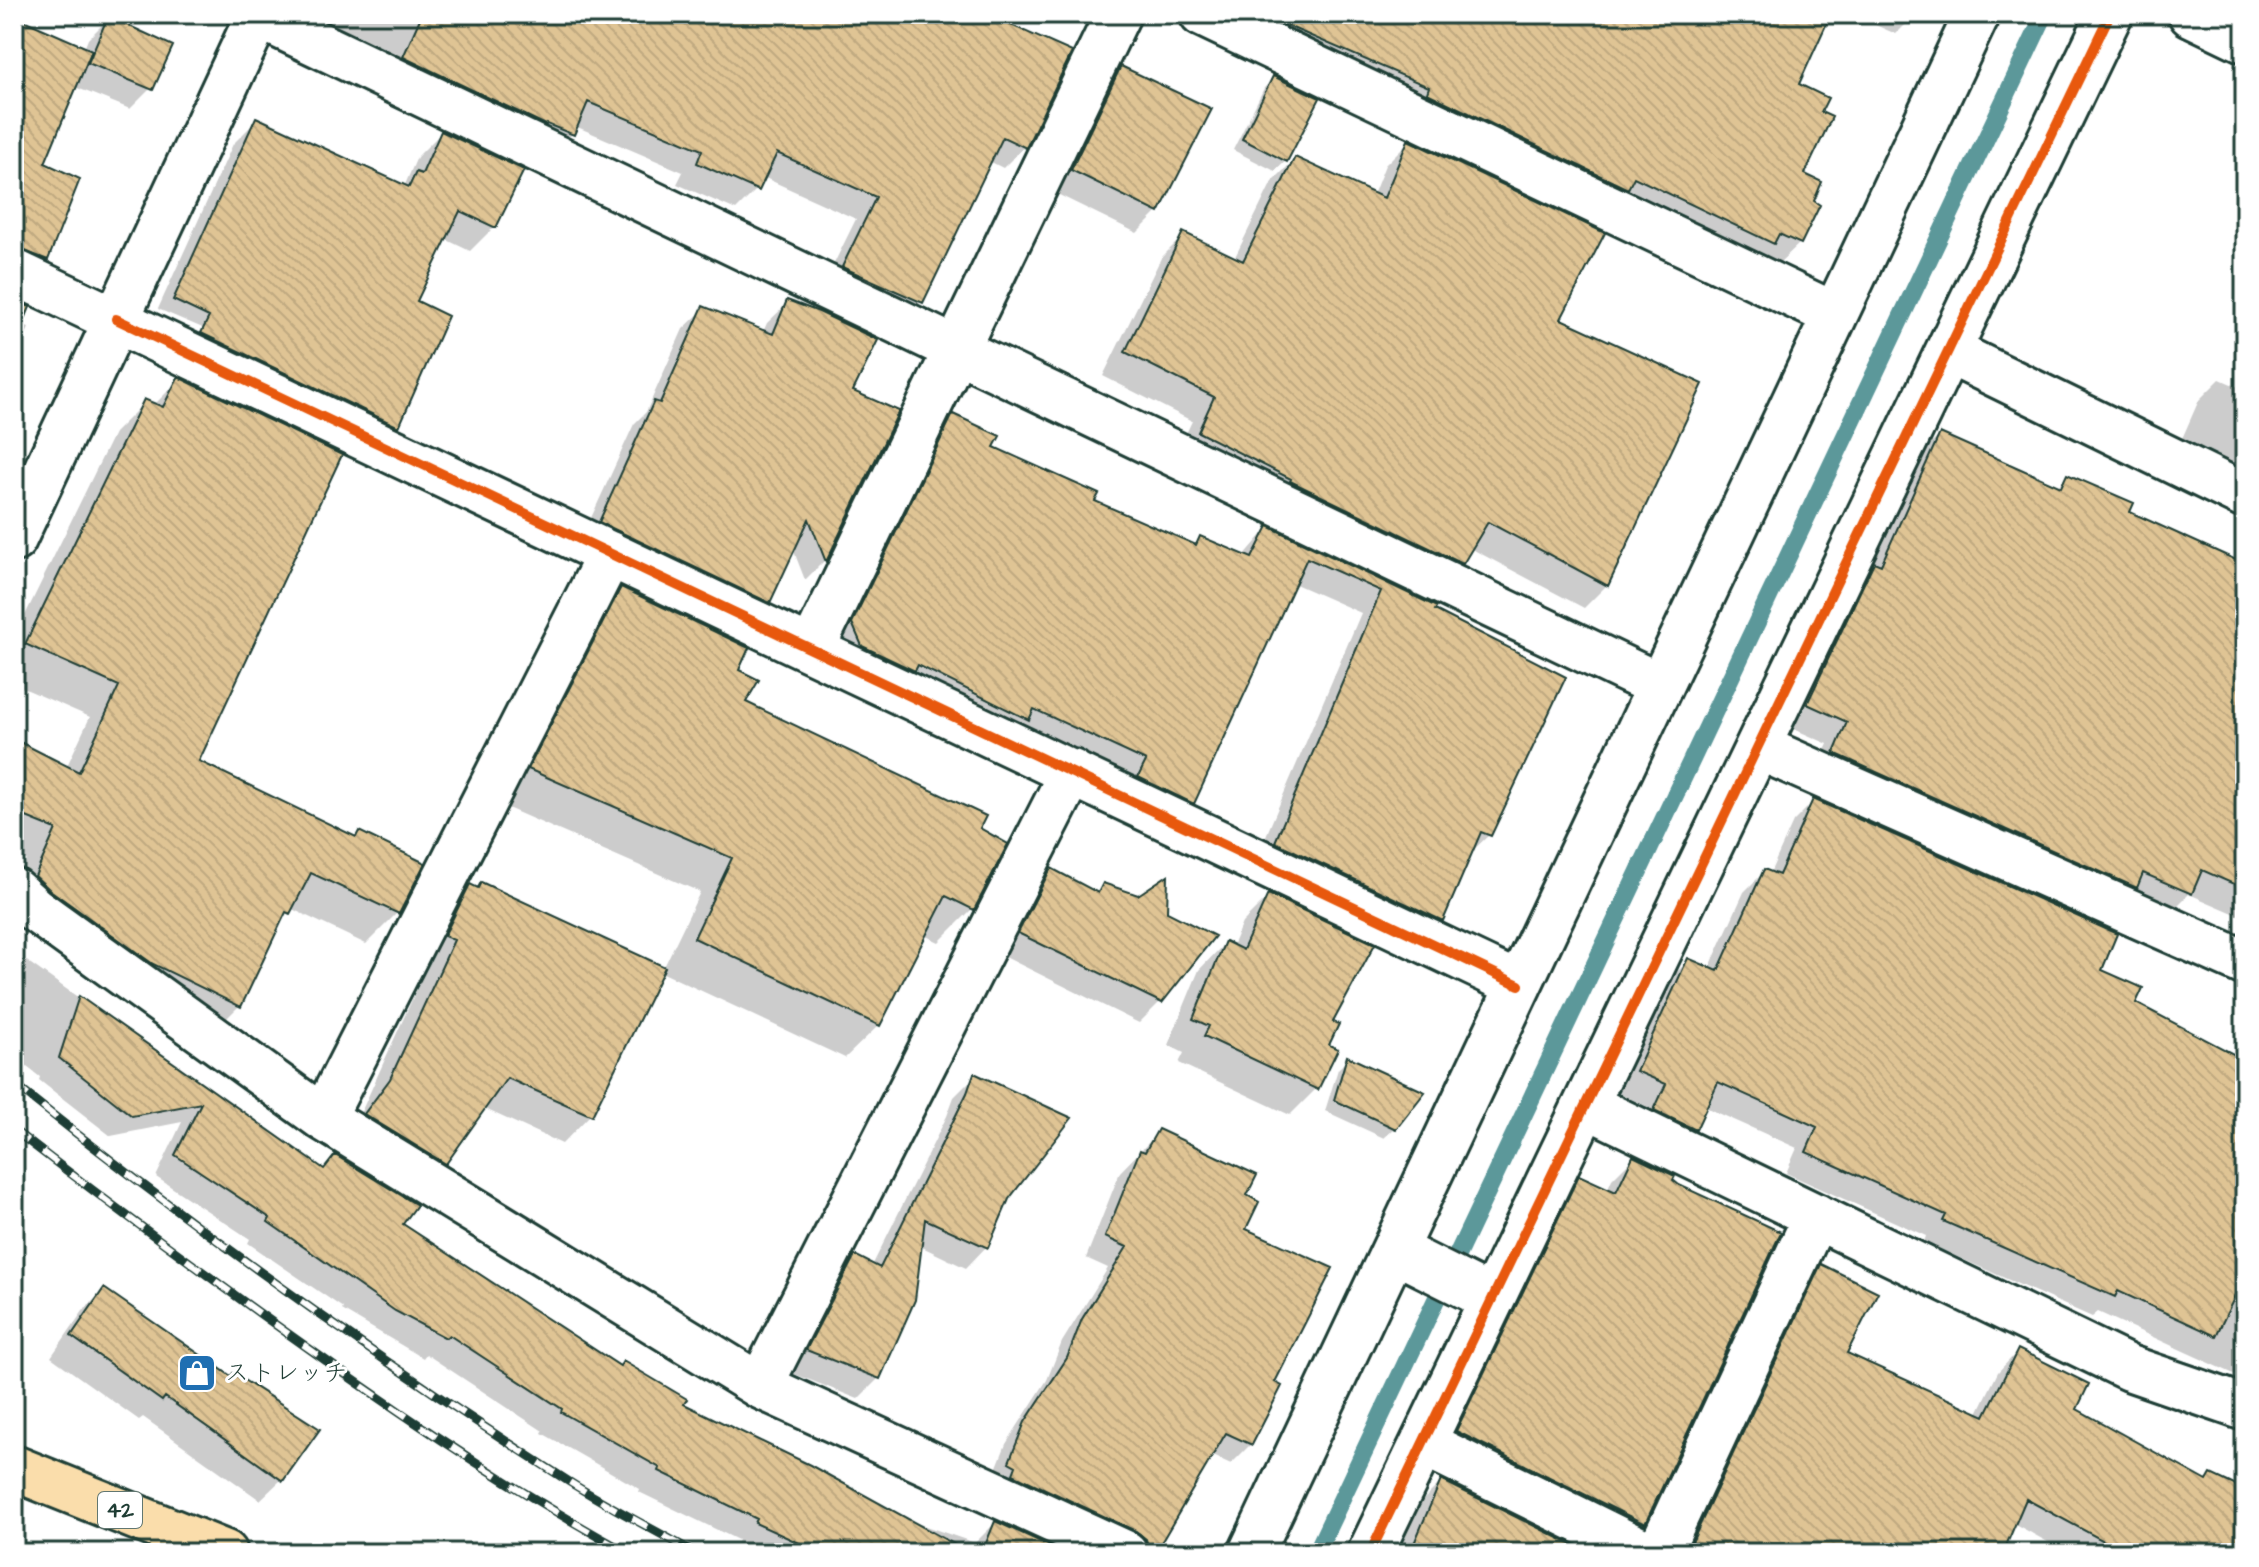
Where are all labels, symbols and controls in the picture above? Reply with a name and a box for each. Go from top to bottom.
shop icon: ストレッチ [176,1352,218,1394]
place label: ストレッチ [225,1356,347,1390]
road number: 42 [98,1492,142,1528]

